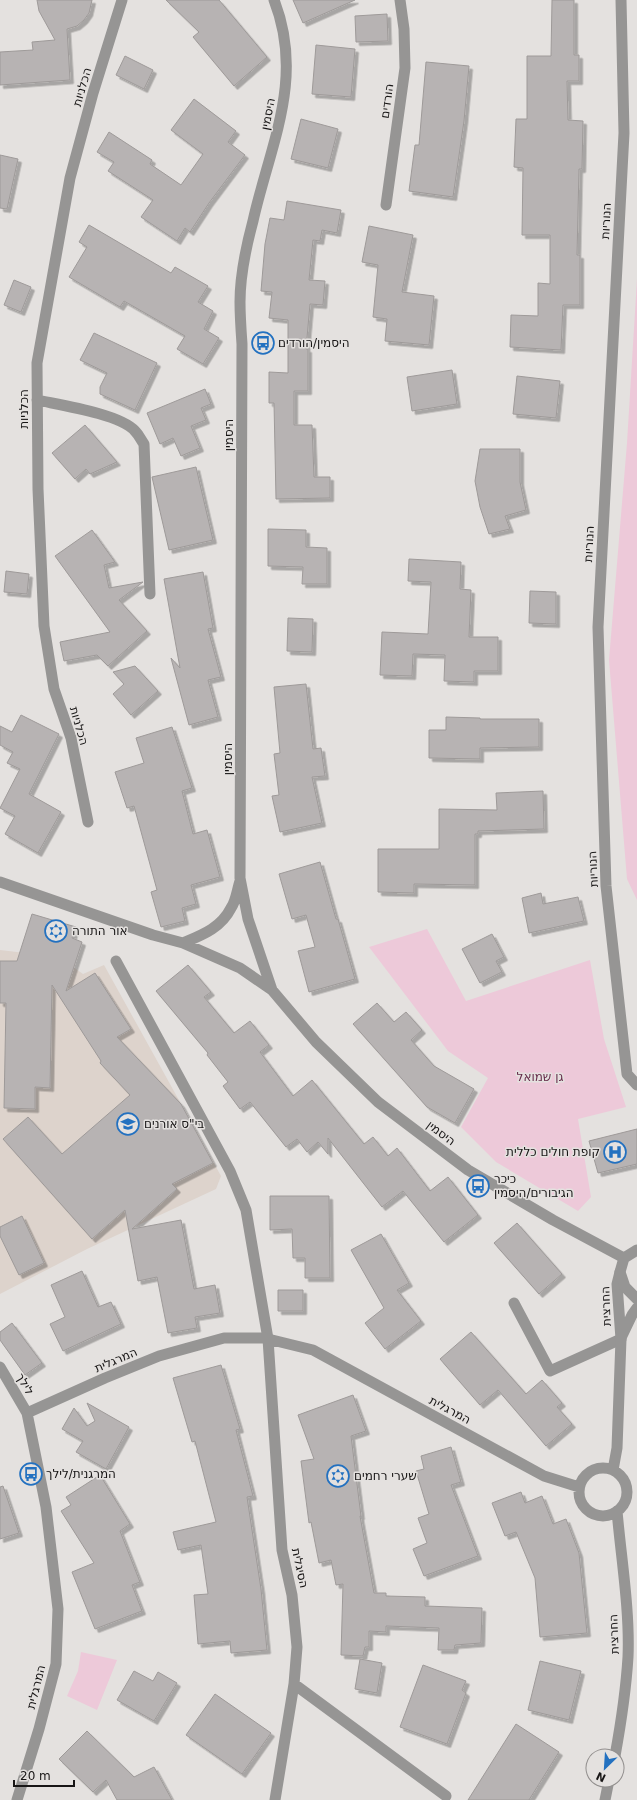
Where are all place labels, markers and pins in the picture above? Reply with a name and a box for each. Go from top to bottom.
bus stop icon: היסמין/הורדים [250,330,276,356]
place label: היסמין/הורדים [278,336,350,350]
synagogue icon: אור התורה [43,918,69,944]
place label: אור התורה [72,924,128,938]
school or university icon: בי"ס אורנים [115,1111,141,1137]
place label: בי"ס אורנים [144,1117,204,1131]
hospital icon: קופת חולים כללית [602,1139,628,1165]
place label: קופת חולים כללית [506,1145,600,1159]
place label: כיכר הגיבורים/היסמין [494,1172,574,1200]
bus stop icon: כיכר הגיבורים/היסמין [465,1173,491,1199]
bus stop icon: המרגנית/לילך [18,1461,44,1487]
synagogue icon: שערי רחמים [325,1463,351,1489]
place label: המרגנית/לילך [46,1467,116,1481]
place label: שערי רחמים [354,1469,417,1483]

